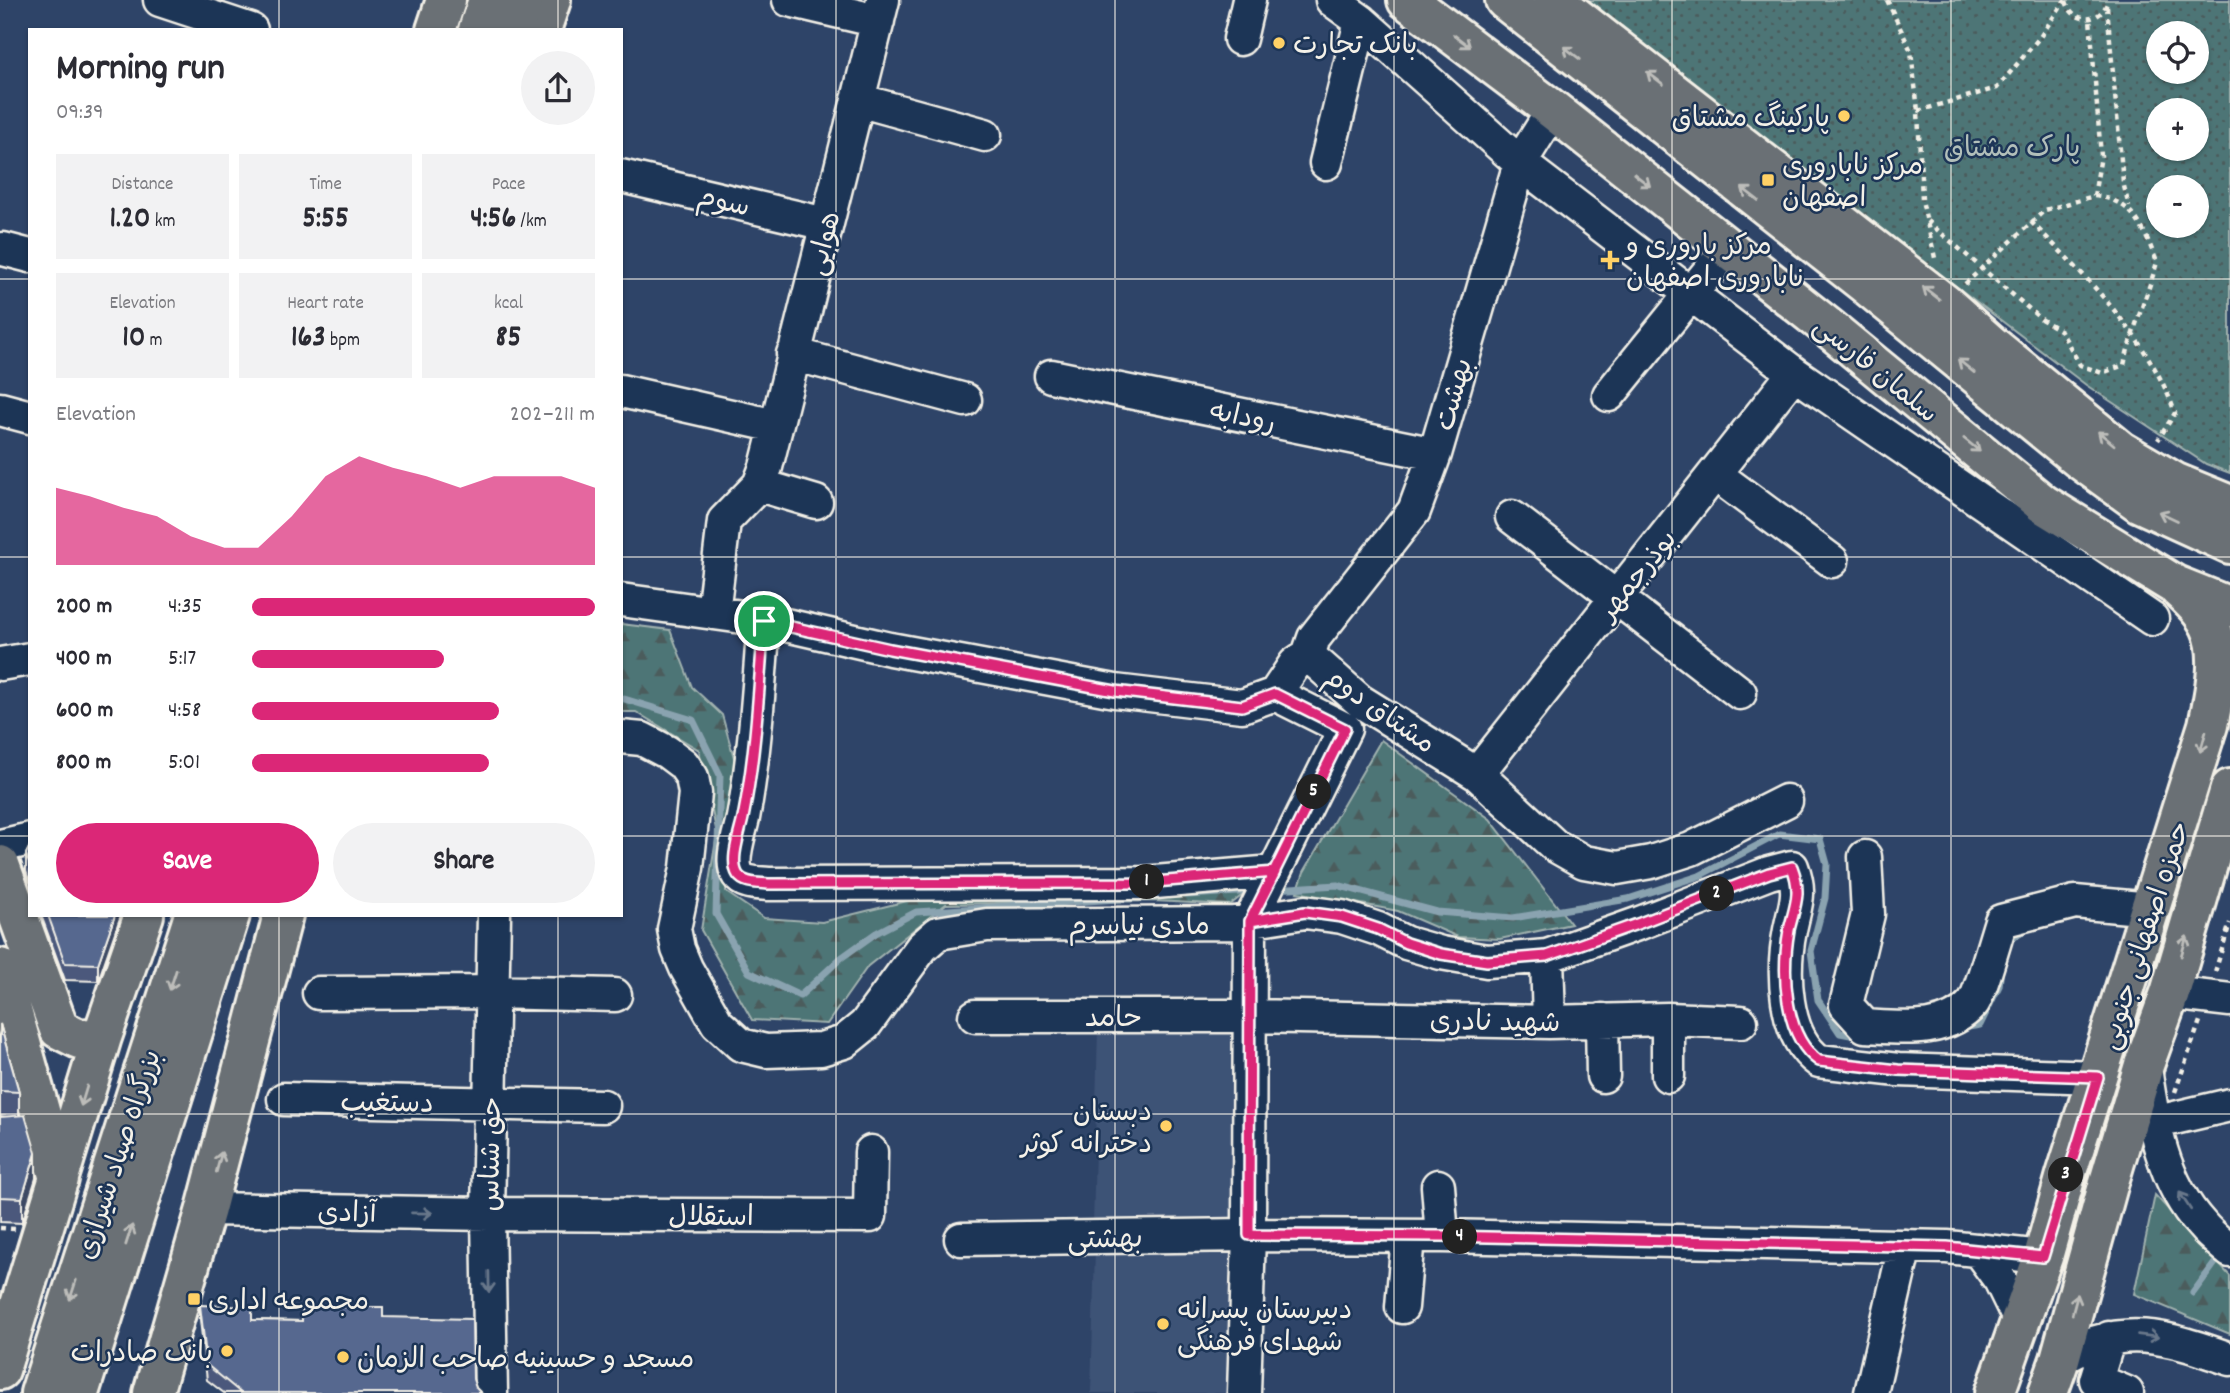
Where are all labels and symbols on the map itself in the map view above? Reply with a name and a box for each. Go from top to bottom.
place label: بانک تجارت [1293,28,1417,68]
one-way arrow [1452,34,1470,49]
marker: بانک تجارت [1271,35,1287,51]
one-way arrow [1563,45,1581,60]
one-way arrow [1646,71,1665,86]
place label: پارکینگ مشتاق [1672,100,1830,141]
marker: پارکینگ مشتاق [1836,108,1852,124]
park label: پارک مشتاق [1944,131,2080,171]
place label: مرکز ناباروری اصفهان [1782,149,1923,221]
marker: مرکز ناباروری اصفهان [1760,172,1776,188]
one-way arrow [1632,173,1650,188]
street label: سوم [692,179,753,230]
one-way arrow [1742,186,1760,201]
street label: هوایی [800,208,854,281]
place label: مرکز باروری و ناباروری اصفهان [1624,229,1804,301]
marker: مرکز باروری و ناباروری اصفهان [1600,250,1620,270]
one-way arrow [1922,286,1941,301]
street label: سلمان فارسی [1802,309,1945,435]
street label: بهشت [1427,354,1486,436]
one-way arrow [1958,359,1976,374]
street label: رودابه [1206,394,1279,446]
one-way arrow [2097,430,2115,446]
one-way arrow [1962,438,1980,453]
one-way arrow [2158,509,2179,522]
street label: بوذرجمهر [1589,523,1689,633]
pin [734,591,794,651]
street label: مشتاق دوم [1314,660,1442,766]
one-way arrow [2195,731,2208,753]
pin: 5 [1296,774,1332,810]
street label: حمزه اصفهانی جنوبی [2092,817,2204,1056]
pin: 1 [1130,864,1164,900]
pin: 2 [1700,876,1734,912]
street label: مادی نیاسرم [1068,909,1210,949]
one-way arrow [2179,935,2192,957]
one-way arrow [166,969,178,991]
street label: حامد [1085,1001,1141,1041]
street label: شهید نادری [1429,1004,1560,1046]
street label: بزرگراه صیاد شیرازی [68,1045,175,1266]
one-way arrow [77,1085,89,1107]
street label: دستغیب [340,1085,434,1127]
place label: دبستان دخترانه کوثر [1019,1095,1152,1167]
street label: حق شناس [473,1096,515,1212]
marker: دبستان دخترانه کوثر [1158,1118,1174,1134]
one-way arrow [213,1151,226,1173]
pin: 3 [2048,1158,2084,1192]
one-way arrow [2178,1191,2192,1211]
street label: آزادی [317,1195,378,1237]
street label: استقلال [668,1200,754,1240]
one-way arrow [410,1206,433,1220]
pin: 4 [1442,1220,1478,1254]
street label: بهشتی [1067,1221,1143,1263]
one-way arrow [124,1224,136,1246]
one-way arrow [482,1270,496,1293]
one-way arrow [66,1279,79,1301]
place label: مجموعه اداری [208,1284,369,1324]
marker: مجموعه اداری [186,1291,202,1307]
place label: دبیرستان پسرانه شهدای فرهنگی [1177,1293,1352,1365]
one-way arrow [2070,1294,2083,1316]
marker: دبیرستان پسرانه شهدای فرهنگی [1155,1316,1171,1332]
one-way arrow [2136,1330,2159,1343]
place label: بانک صادرات [70,1336,213,1376]
place label: مسجد و حسینیه صاحب الزمان [357,1342,694,1382]
marker: بانک صادرات [219,1343,235,1359]
marker: مسجد و حسینیه صاحب الزمان [335,1349,351,1365]

